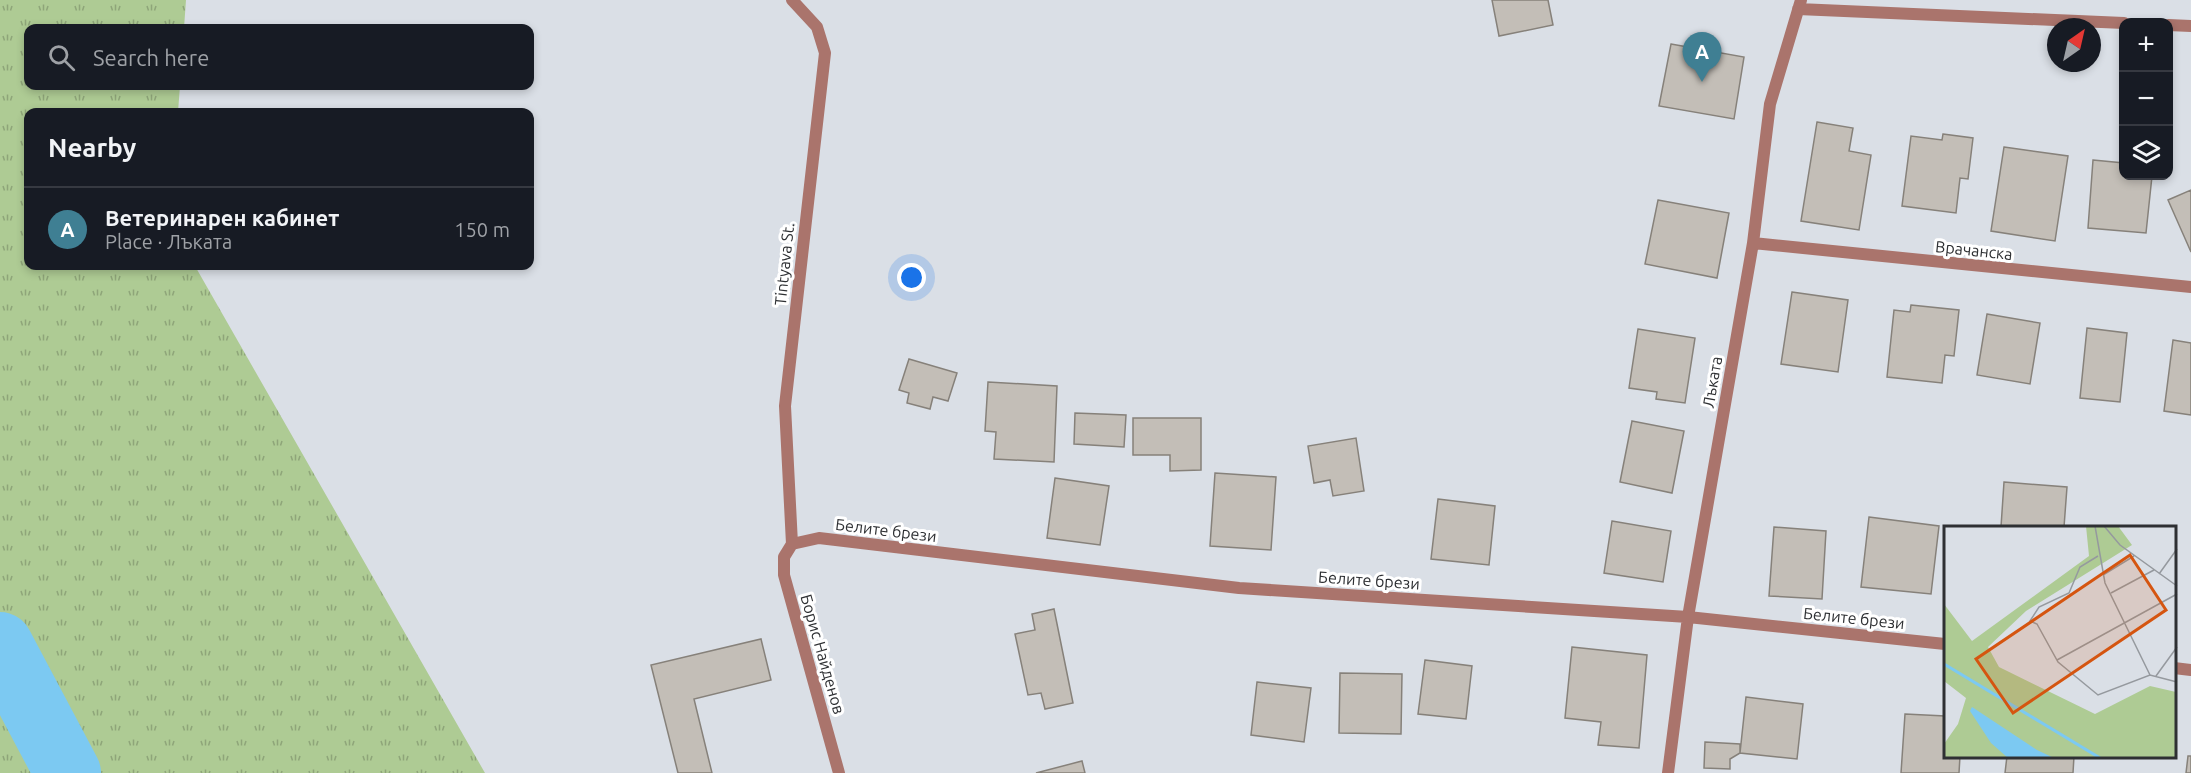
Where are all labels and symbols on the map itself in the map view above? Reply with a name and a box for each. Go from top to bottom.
north arrow [2047,18,2101,72]
pin: A [1682,32,1722,82]
street label: Tintyava St. [771,222,797,306]
street label: Врачанска [1934,237,2014,263]
your location [897,263,926,292]
street label: Лъката [1699,355,1725,409]
street label: Белите брези [834,515,938,545]
inset map [1944,526,2176,758]
street label: Белите брези [1318,567,1420,593]
street label: Борис Найденов [797,592,849,716]
street label: Белите брези [1802,604,1906,632]

